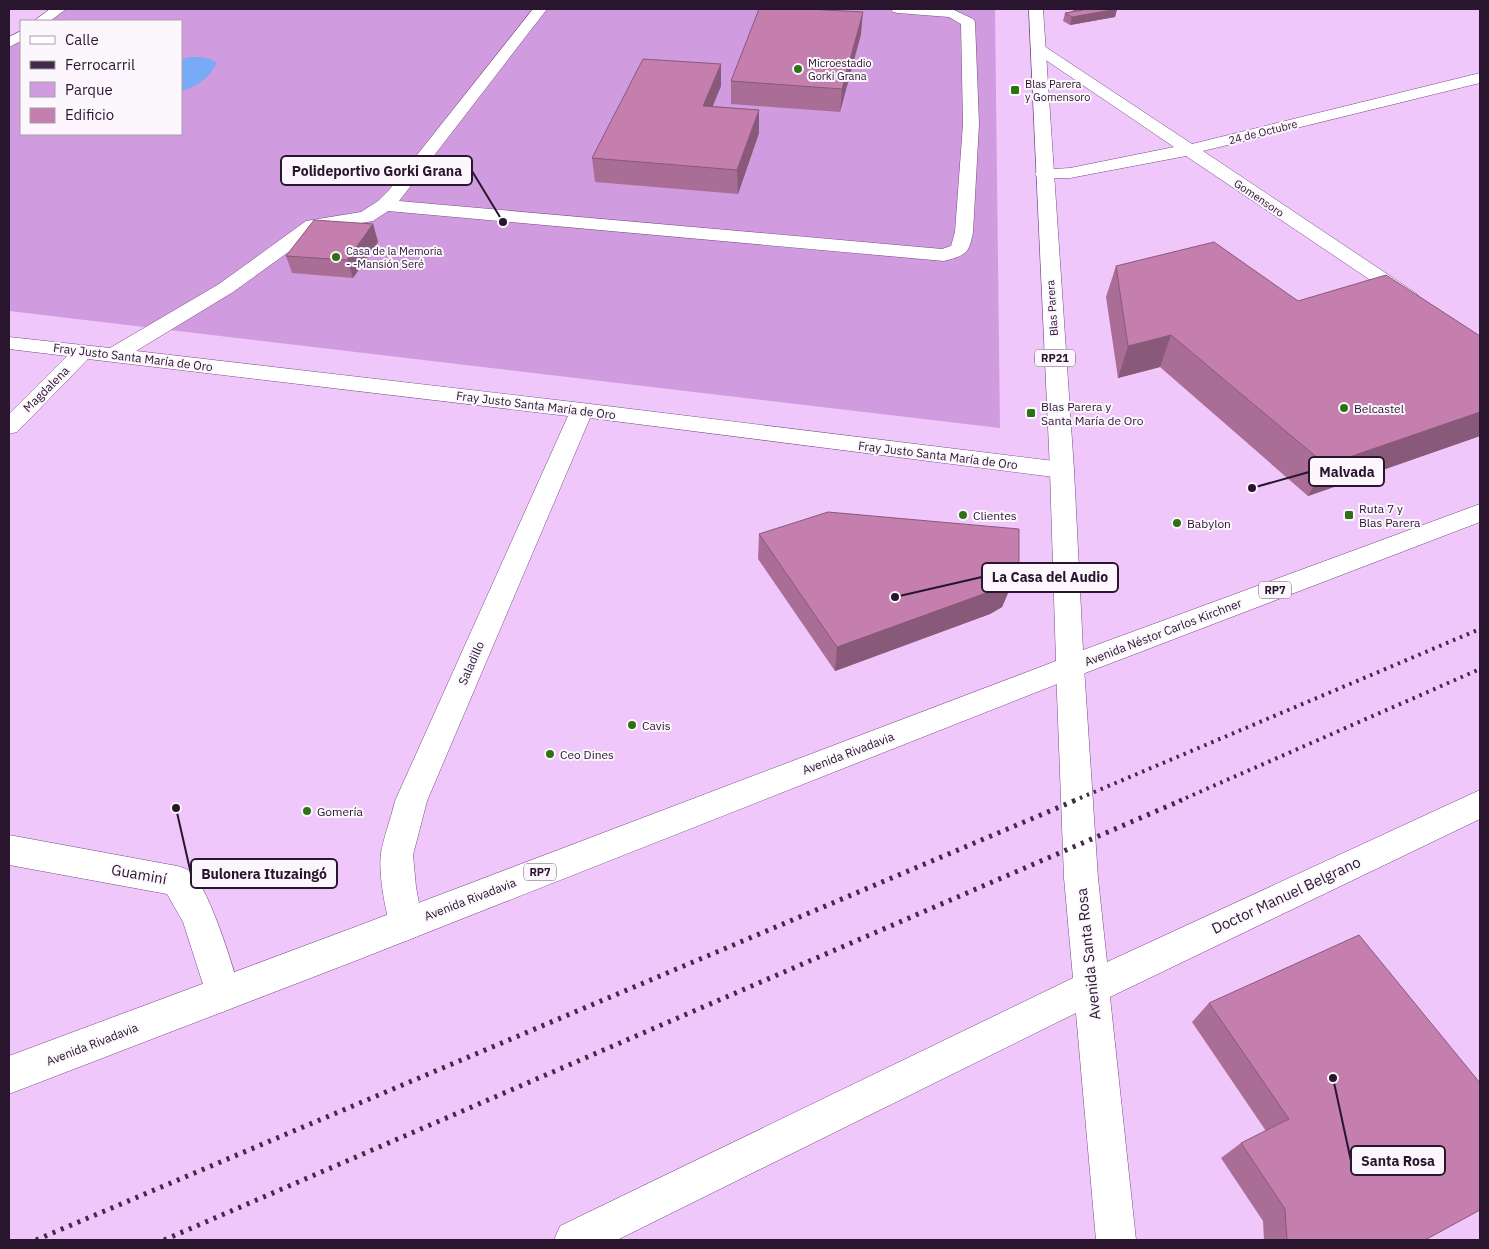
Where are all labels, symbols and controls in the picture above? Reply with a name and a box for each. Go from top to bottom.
legend [20,20,182,135]
text: Calle [65,30,99,49]
text: Ferrocarril [65,55,135,74]
place label: Microestadio Gorki Grana [808,56,872,83]
marker: Microestadio Gorki Grana [792,63,804,75]
place label: Blas Parera y Gomensoro [1025,77,1090,104]
text: Parque [65,80,113,99]
marker: Blas Parera y Gomensoro [1009,84,1021,96]
text: Edificio [65,105,114,124]
street label: 24 de Octubre [1227,117,1299,147]
callout: Polideportivo Gorki Grana [281,156,472,185]
text: Polideportivo Gorki Grana [292,162,462,180]
street label: Gomensoro [1231,176,1287,220]
place label: Casa de la Memoria - -Mansión Seré [346,244,443,271]
marker: Casa de la Memoria - -Mansión Seré [330,251,342,263]
street label: Blas Parera [1043,279,1061,337]
street label: Fray Justo Santa María de Oro [52,340,214,374]
road number: RP21 [1035,349,1075,366]
street label: Magdalena [20,362,73,415]
street label: Fray Justo Santa María de Oro [455,388,617,422]
place label: Blas Parera y Santa María de Oro [1041,399,1144,428]
place label: Belcastel [1354,401,1404,416]
marker: Belcastel [1338,402,1350,414]
marker: Blas Parera y Santa María de Oro [1025,407,1037,419]
street label: Fray Justo Santa María de Oro [857,438,1019,472]
callout: Malvada [1309,457,1384,486]
text: Malvada [1319,463,1375,481]
place label: Ruta 7 y Blas Parera [1359,501,1421,530]
place label: Clientes [973,508,1017,523]
marker: Clientes [957,509,969,521]
marker: Ruta 7 y Blas Parera [1343,509,1355,521]
place label: Babylon [1187,516,1231,531]
marker: Babylon [1171,517,1183,529]
callout: La Casa del Audio [982,563,1118,592]
text: La Casa del Audio [992,568,1108,586]
road number: RP7 [1259,582,1291,598]
street label: Avenida Néstor Carlos Kirchner [1082,595,1244,669]
street label: Saladillo [455,639,487,687]
place label: Cavis [642,718,671,733]
marker: Cavis [626,719,638,731]
street label: Avenida Rivadavia [800,728,897,777]
place label: Ceo Dines [560,747,614,762]
marker: Ceo Dines [544,748,556,760]
place label: Gomería [317,804,364,819]
marker: Gomería [301,805,313,817]
street label: Doctor Manuel Belgrano [1209,852,1363,938]
callout: Bulonera Ituzaingó [191,859,337,888]
street label: Guaminí [110,860,169,888]
road number: RP7 [524,864,556,880]
text: Bulonera Ituzaingó [201,865,327,883]
street label: Avenida Rivadavia [422,874,519,923]
street label: Avenida Santa Rosa [1072,887,1104,1021]
street label: Avenida Rivadavia [44,1019,141,1068]
callout: Santa Rosa [1351,1146,1445,1175]
text: Santa Rosa [1361,1152,1435,1170]

